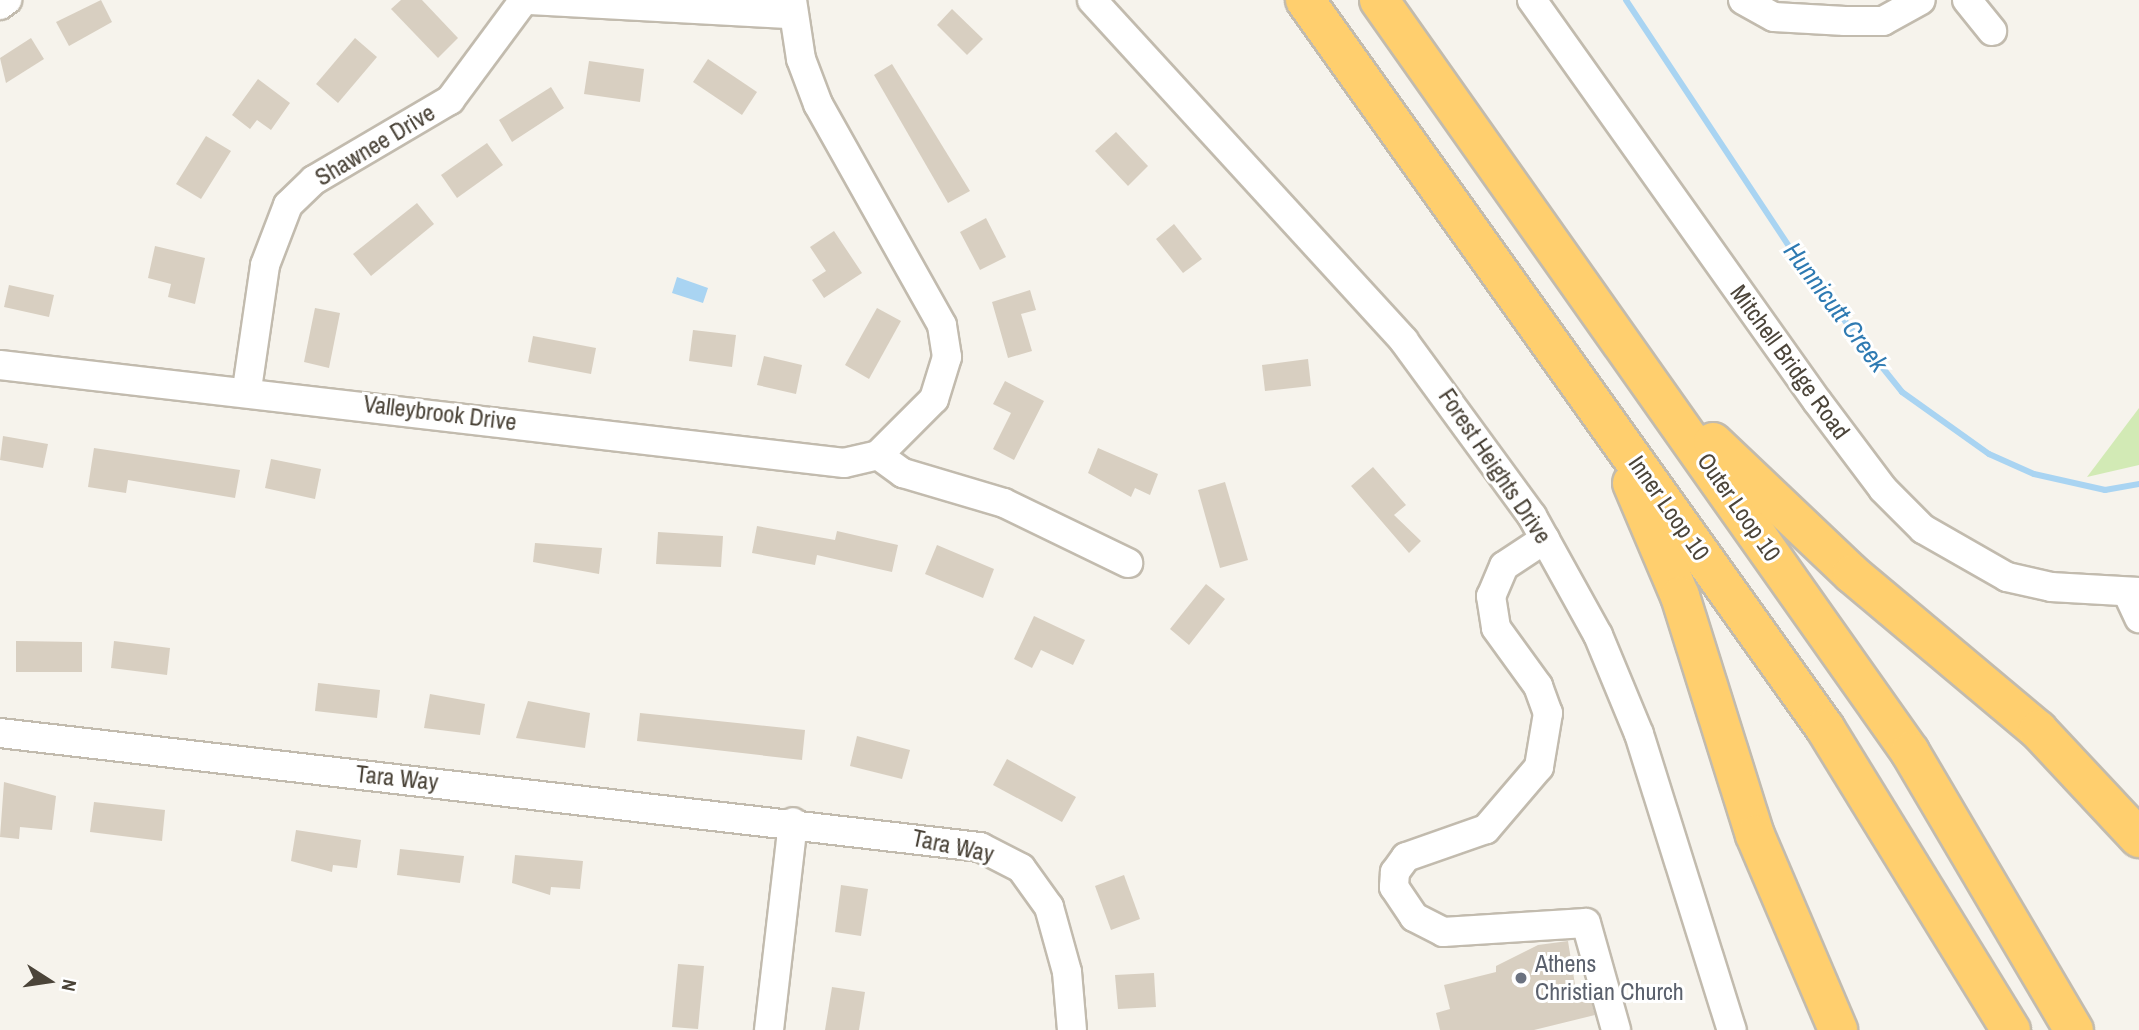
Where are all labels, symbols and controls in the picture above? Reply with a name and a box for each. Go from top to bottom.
street label: Shawnee Drive [310,98,440,192]
water label: Hunnicutt Creek [1777,236,1895,378]
street label: Mitchell Bridge Road [1724,279,1856,445]
street label: Forest Heights Drive [1433,383,1557,549]
street label: Valleybrook Drive [362,389,518,437]
street label: Outer Loop 10 [1691,447,1787,567]
street label: Inner Loop 10 [1622,450,1716,566]
street label: Tara Way [354,759,440,797]
street label: Tara Way [910,823,996,869]
north arrow [14,946,84,1016]
place label: Athens Christian Church [1535,950,1684,1006]
marker: Athens Christian Church [1513,970,1529,986]
text: N [56,977,83,994]

